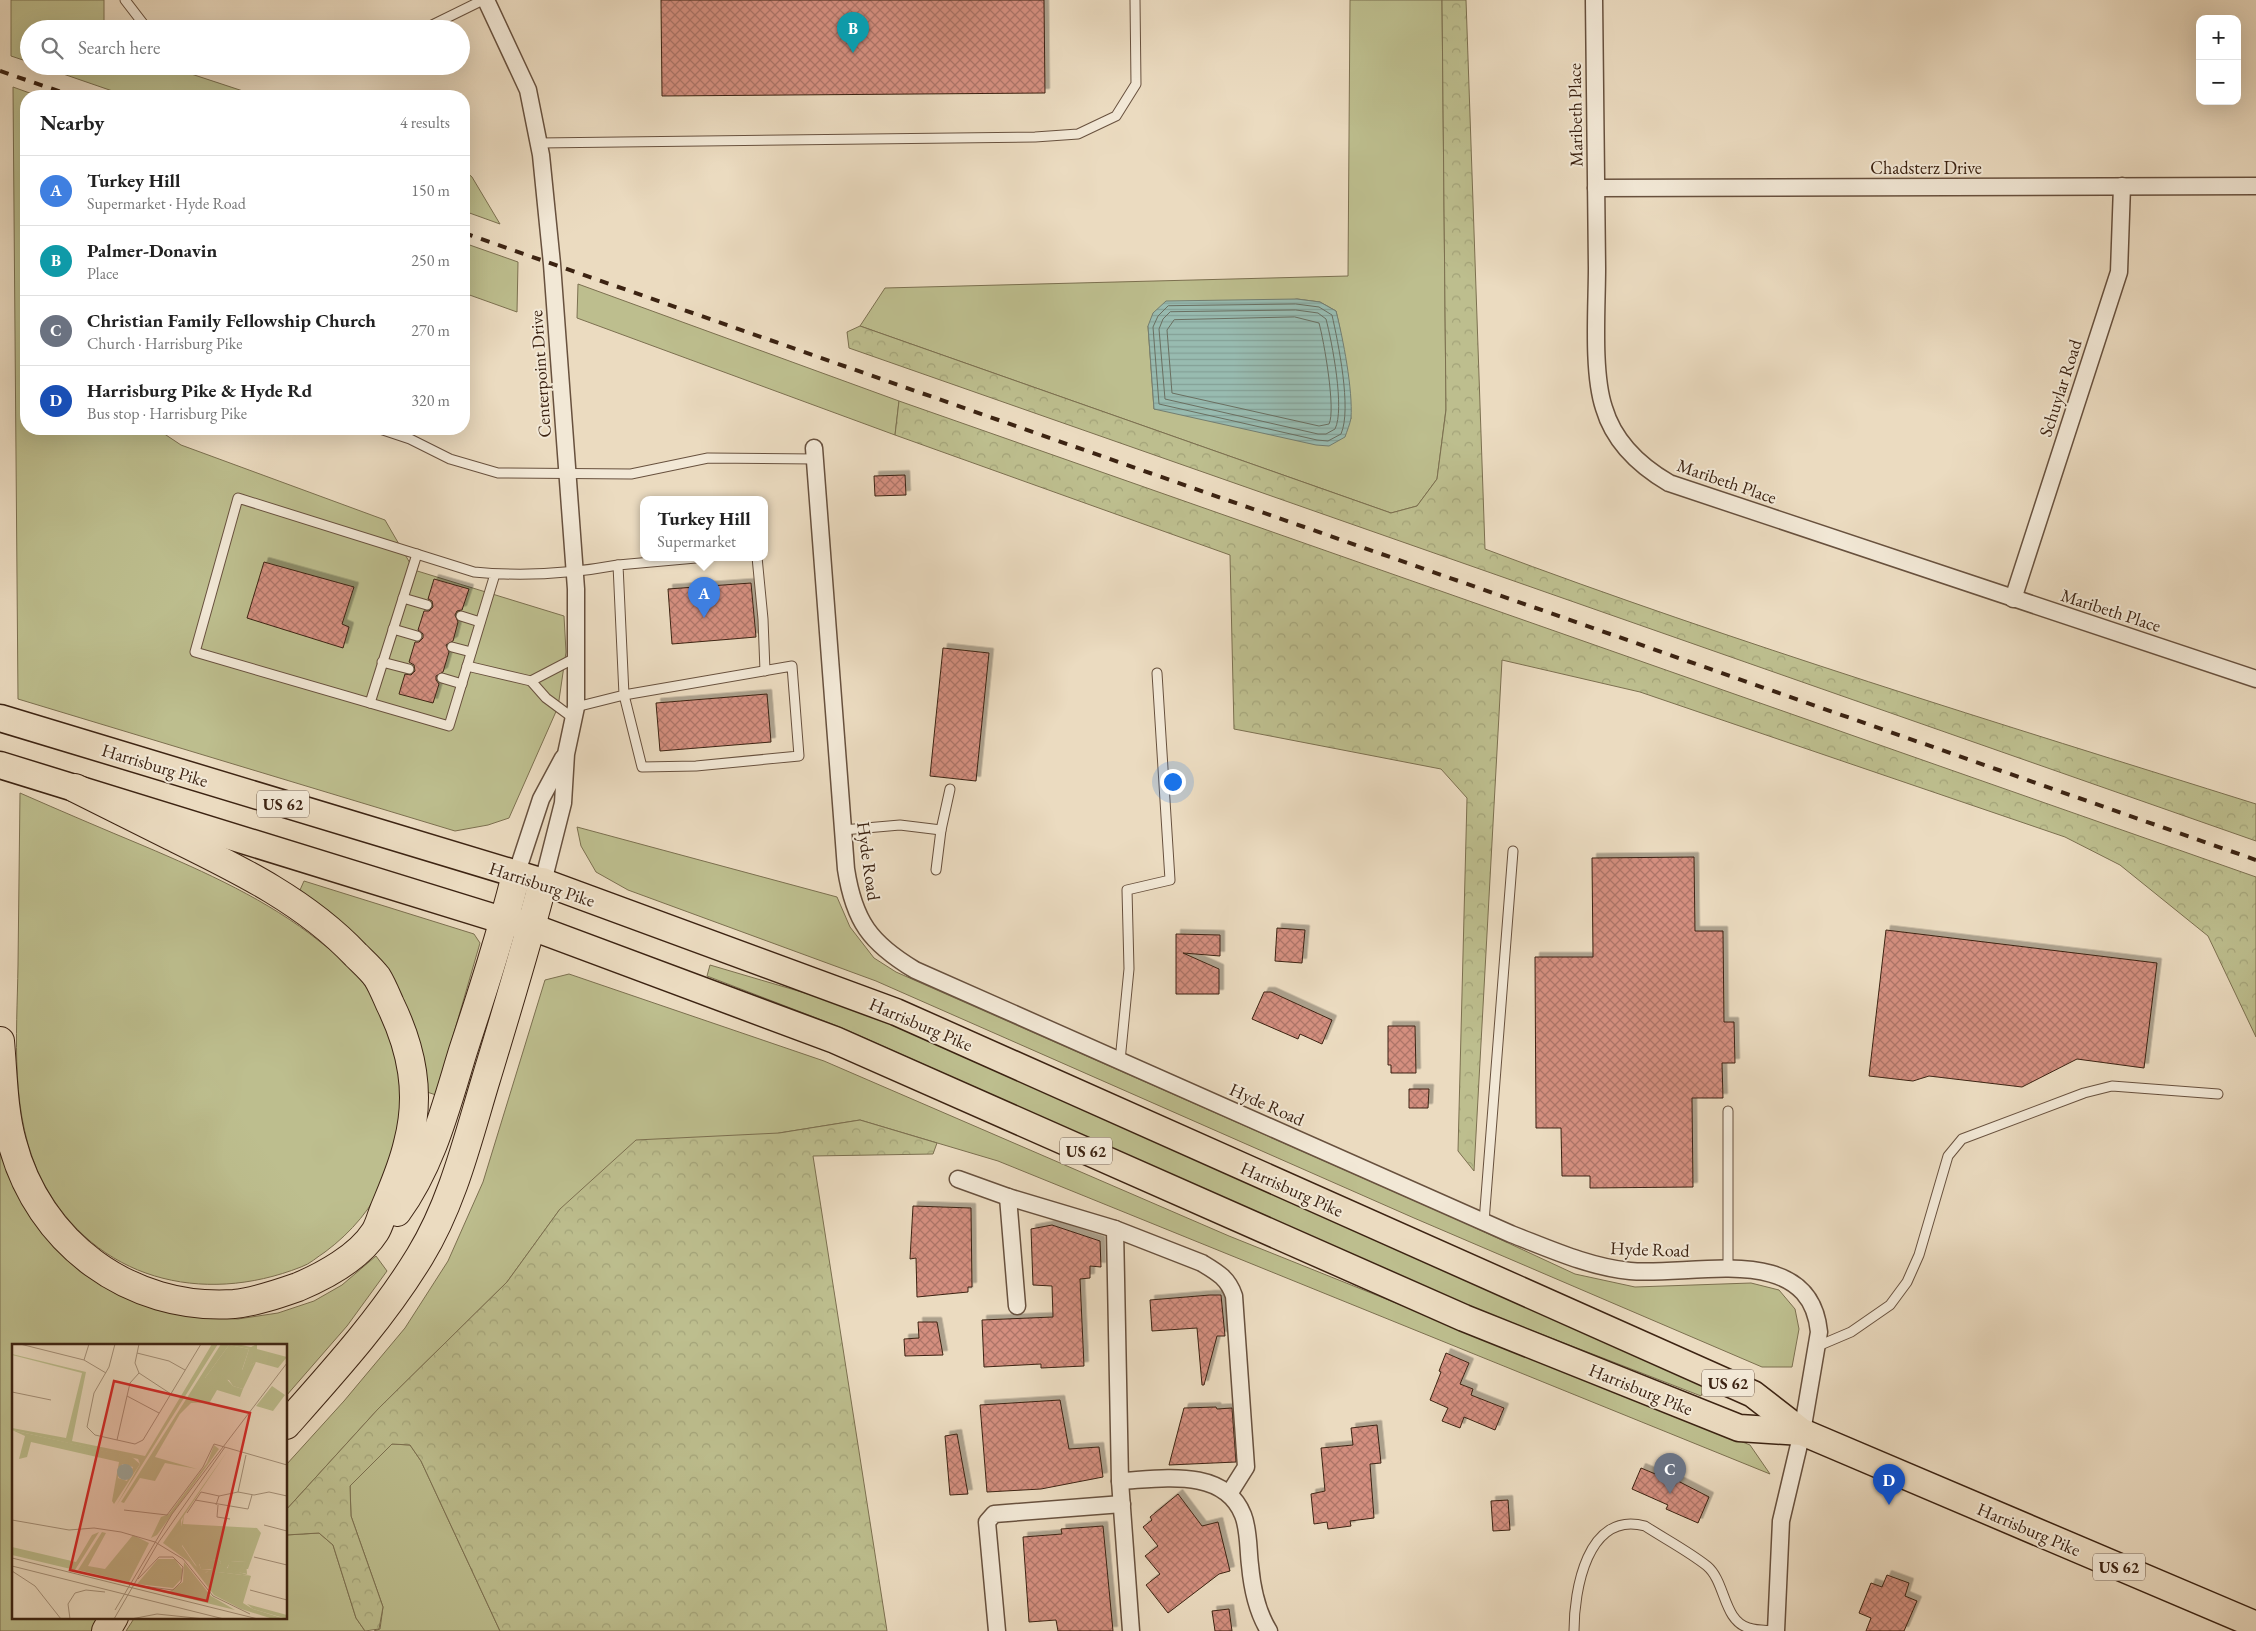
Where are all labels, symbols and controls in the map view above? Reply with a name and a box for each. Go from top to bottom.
pin: B [837,12,869,53]
map controls [2196,15,2241,105]
button: + [2196,15,2241,60]
search box [20,20,470,75]
icon: search [38,34,66,62]
text: Search here [78,35,160,60]
button: − [2196,60,2241,105]
street label: Maribeth Place [1563,63,1587,167]
text: Nearby [40,109,104,136]
text: 4 results [400,112,450,133]
street label: Chadsterz Drive [1870,156,1982,179]
text: Turkey Hill [87,168,180,193]
text: A [50,180,62,201]
text: 150 m [411,180,450,201]
text: Supermarket · Hyde Road [87,193,246,214]
text: Palmer-Donavin [87,238,217,263]
text: B [51,250,61,271]
text: 250 m [411,250,450,271]
text: Place [87,263,119,284]
text: Christian Family Fellowship Church [87,308,376,333]
street label: Centerpoint Drive [524,309,556,439]
text: C [50,320,62,341]
text: 270 m [411,320,450,341]
text: Church · Harrisburg Pike [87,333,243,354]
street label: Schuylar Road [2033,336,2087,440]
text: Harrisburg Pike & Hyde Rd [87,378,312,403]
text: D [50,390,62,411]
text: 320 m [411,390,450,411]
text: Bus stop · Harrisburg Pike [87,403,247,424]
street label: Maribeth Place [1674,453,1780,509]
popup [640,496,768,561]
text: Turkey Hill [657,506,751,531]
text: Supermarket [657,531,736,552]
pin: A [688,577,720,618]
street label: Maribeth Place [2058,583,2164,637]
street label: Harrisburg Pike [99,738,211,792]
your location [1160,769,1186,795]
road number: US 62 [257,791,309,818]
street label: Hyde Road [852,820,886,903]
street label: Harrisburg Pike [486,856,598,912]
street label: Harrisburg Pike [866,992,976,1056]
street label: Hyde Road [1226,1077,1309,1131]
road number: US 62 [1060,1138,1112,1164]
street label: Harrisburg Pike [1237,1156,1347,1222]
street label: Hyde Road [1610,1236,1691,1262]
inset map [12,1344,288,1618]
street label: Harrisburg Pike [1586,1358,1696,1420]
road number: US 62 [1702,1370,1754,1396]
pin: C [1654,1453,1686,1494]
pin: D [1873,1464,1905,1505]
street label: Harrisburg Pike [1974,1497,2084,1561]
road number: US 62 [2093,1554,2145,1580]

